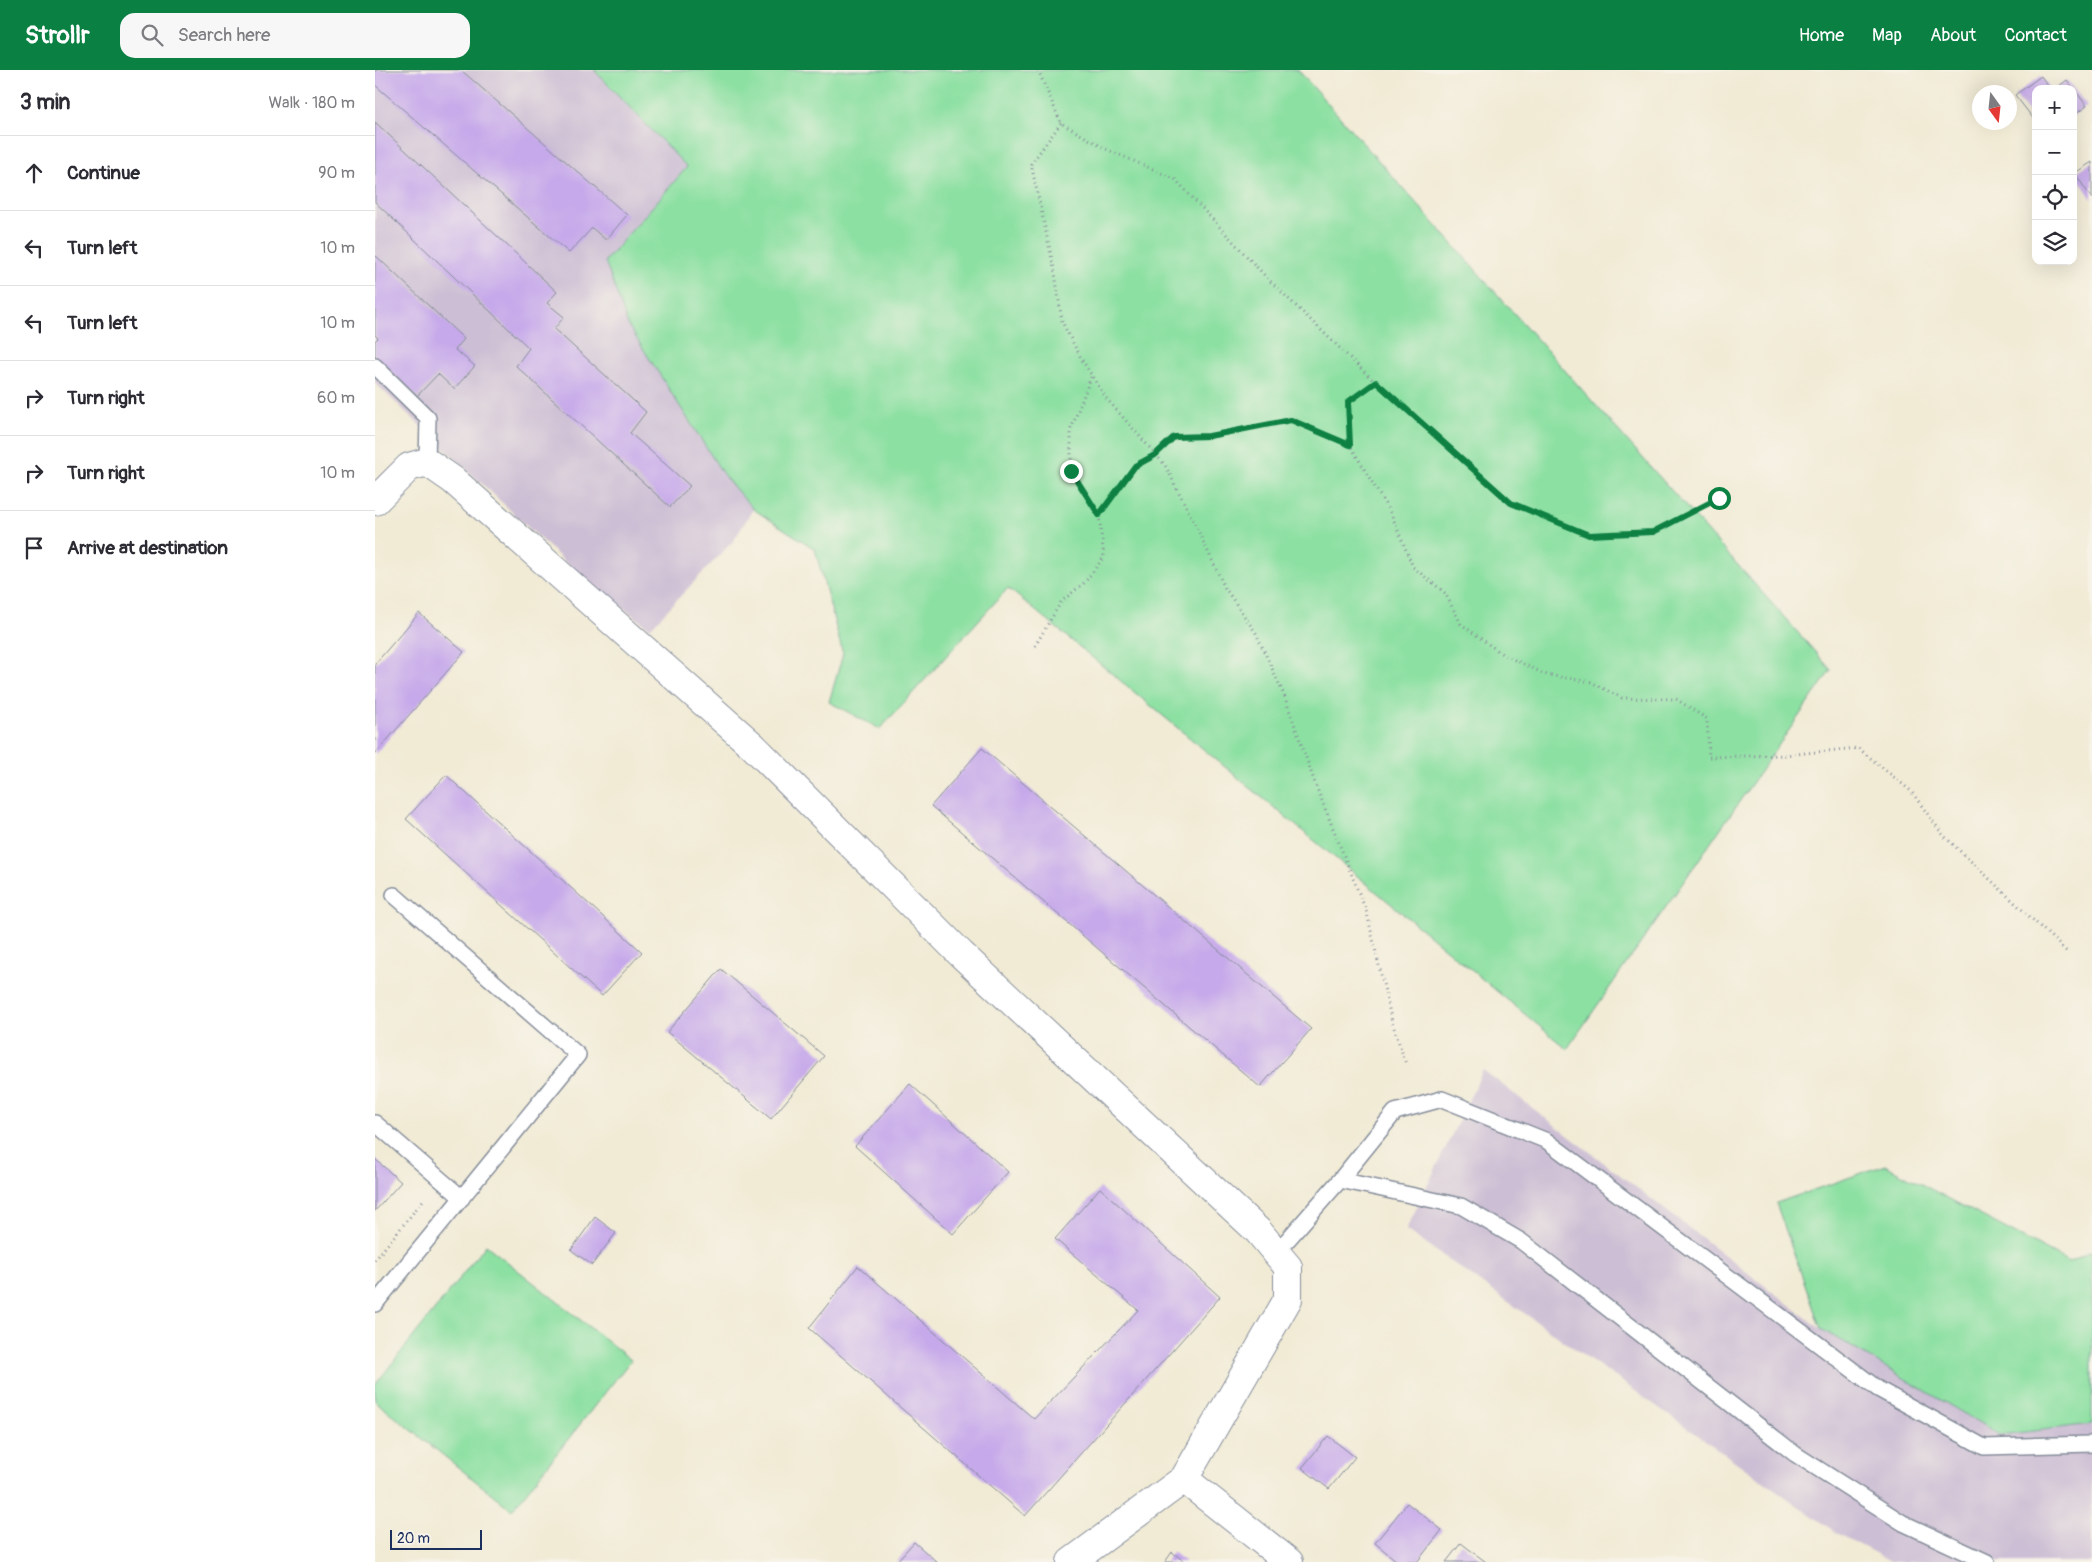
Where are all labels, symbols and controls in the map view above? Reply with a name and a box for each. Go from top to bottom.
search box [120,13,470,58]
text: Strollr [25,21,90,50]
icon: search [138,21,166,49]
text: Search here [178,23,270,47]
text: Home [1799,24,1844,47]
text: Map [1872,24,1902,47]
text: About [1930,24,1976,47]
text: Contact [2004,24,2067,47]
north arrow [1972,85,2017,130]
map controls [2032,85,2077,265]
button: + [2032,85,2077,130]
text: 3 min [20,89,70,116]
text: Walk · 180 m [268,93,355,113]
button: − [2032,130,2077,175]
icon: ahead [20,159,48,187]
text: Continue [67,161,140,185]
text: 90 m [318,163,355,183]
button: locate [2032,175,2077,220]
button: layers [2032,220,2077,265]
icon: left [20,234,48,262]
text: Turn left [67,236,137,260]
text: 10 m [320,238,355,258]
icon: left [20,309,48,337]
text: Turn left [67,311,137,335]
text: 10 m [320,313,355,333]
icon: right [20,384,48,412]
text: Turn right [67,386,145,410]
text: 60 m [317,388,355,408]
icon: right [20,459,48,487]
route end [1060,460,1083,483]
text: Turn right [67,461,145,485]
text: 10 m [320,463,355,483]
route start [1708,487,1731,510]
icon: arrive [20,534,48,562]
text: Arrive at destination [67,536,228,560]
scale bar [390,1527,483,1550]
text: 20 m [397,1530,430,1547]

